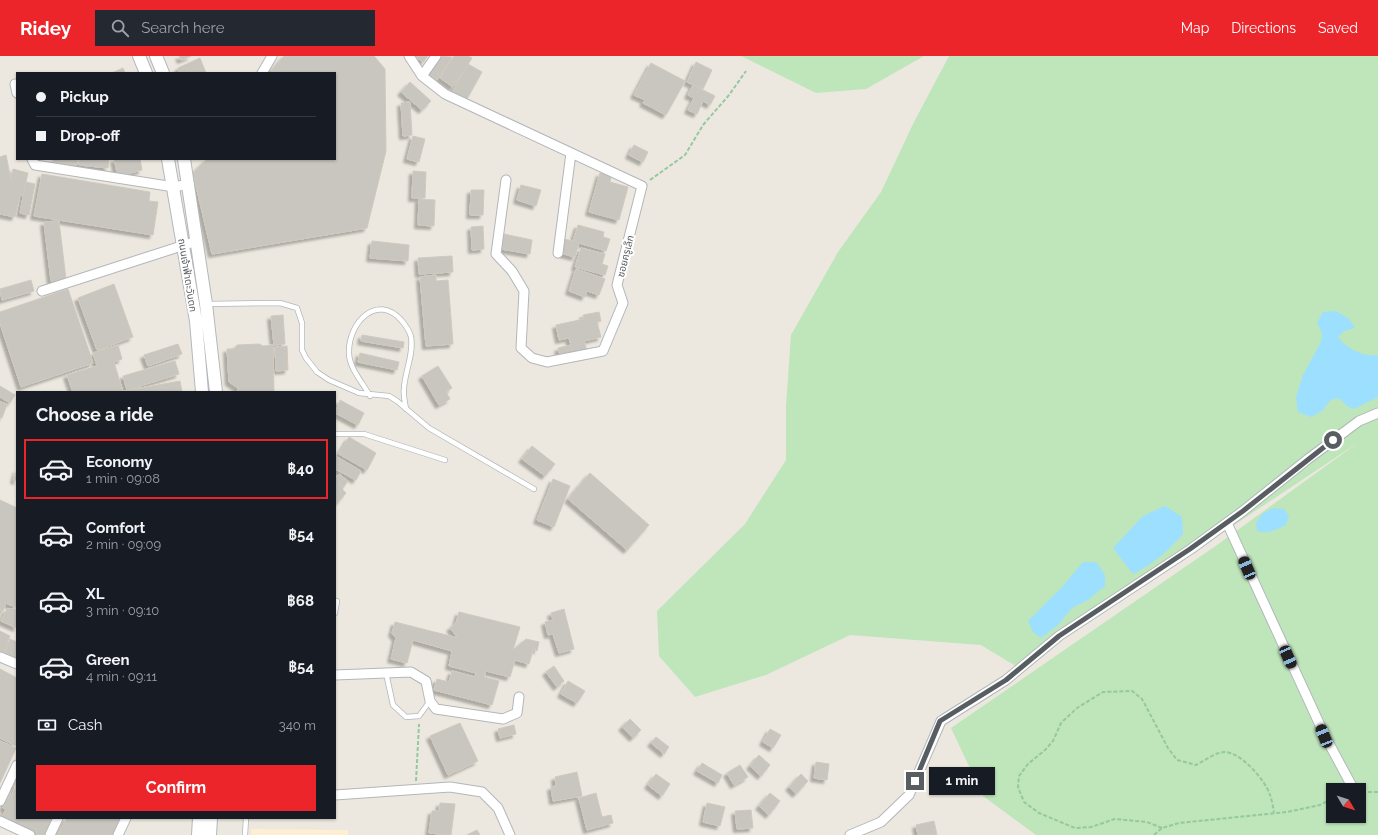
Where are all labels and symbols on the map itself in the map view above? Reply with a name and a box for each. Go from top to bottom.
street label: ซอยครูเล็ก [614,234,637,278]
street label: ถนนเจ้าฟ้าตะวันตก [176,237,199,313]
route start [1324,431,1342,449]
car [1237,555,1257,581]
car [1278,644,1298,670]
car [1314,723,1334,749]
callout: 1 min [929,767,995,795]
route end [906,772,924,790]
north arrow [1326,783,1366,823]

